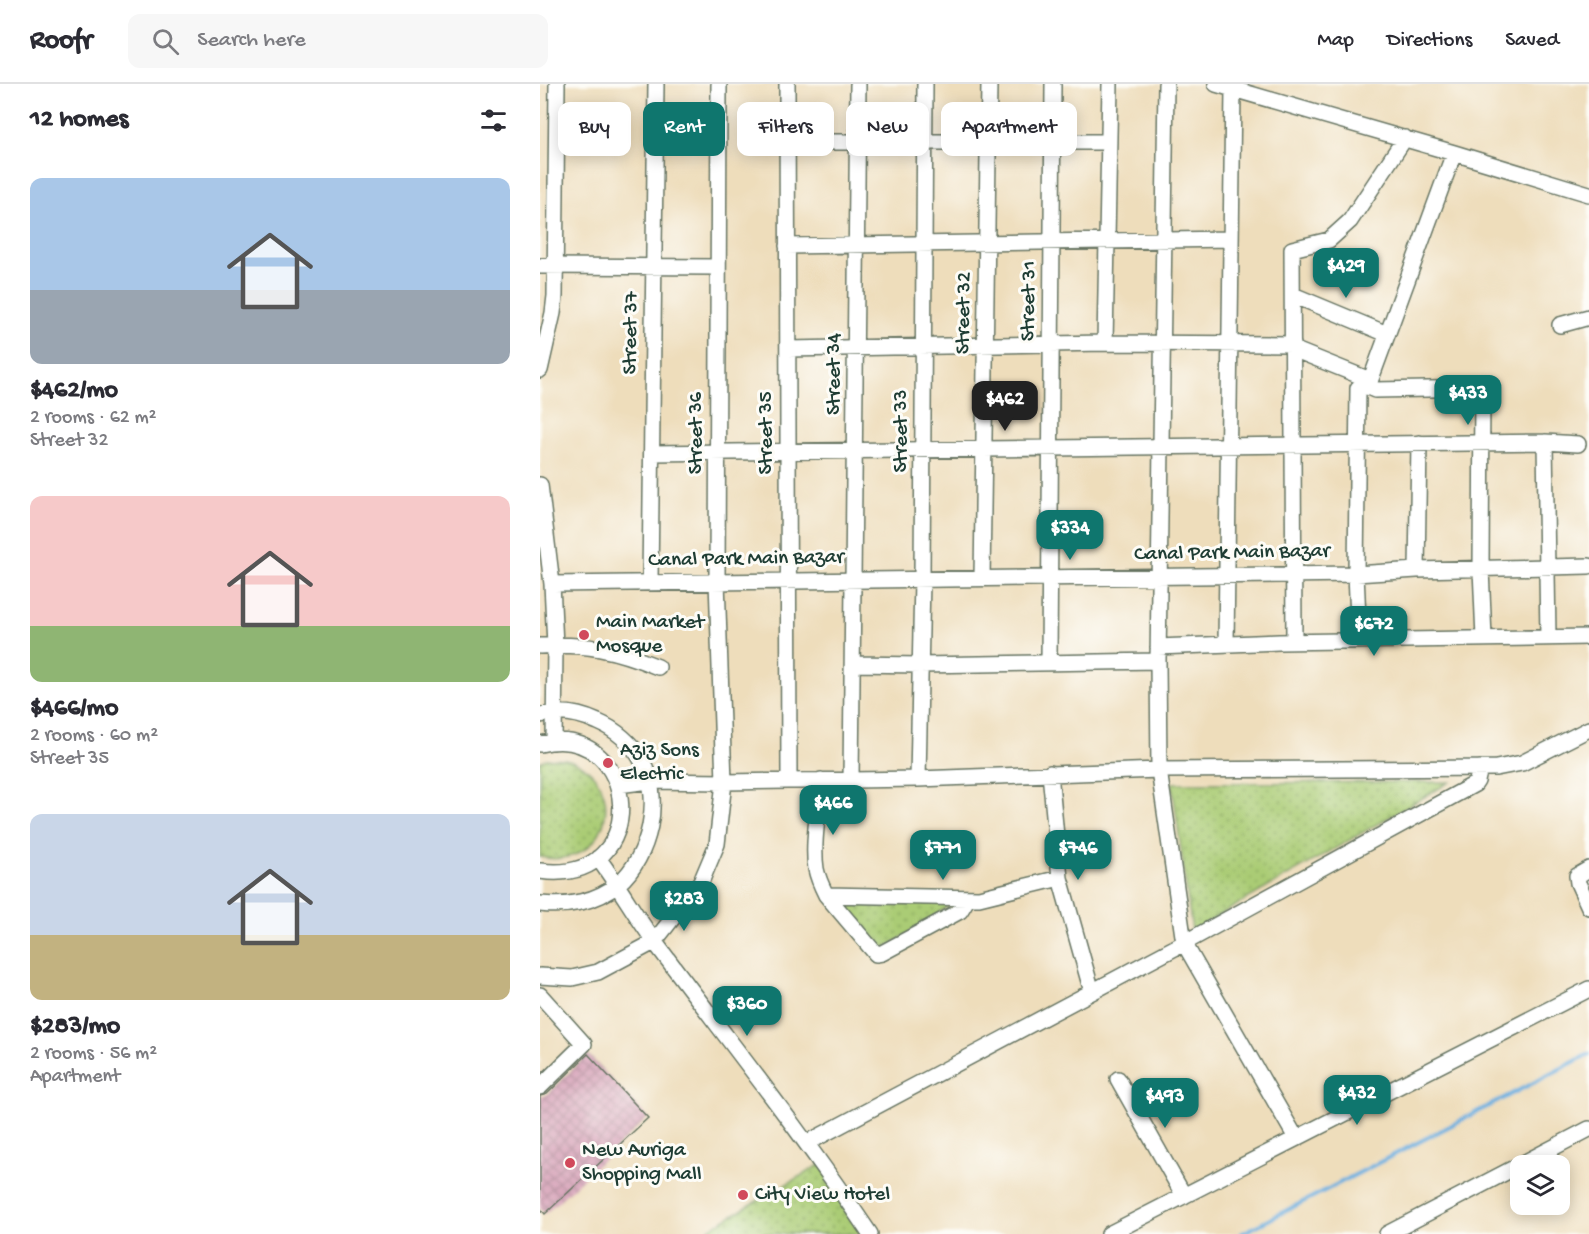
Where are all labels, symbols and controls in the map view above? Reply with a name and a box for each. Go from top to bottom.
search box [128,14,548,68]
text: Roofr [30,25,92,58]
icon: search [149,25,182,58]
text: Search here [197,28,306,54]
text: Map [1317,29,1354,54]
text: Directions [1387,29,1472,54]
text: Saved [1505,29,1559,54]
chip: Buy [558,102,631,156]
chip: Rent [643,102,725,156]
chip: Filters [737,102,834,156]
chip: New [846,102,929,156]
chip: Apartment [941,102,1077,156]
icon: filters [477,104,510,137]
text: 12 homes [30,105,128,136]
icon: home [216,217,324,325]
pin: $429 [1310,248,1382,299]
text: $429 [1327,256,1365,279]
street label: Street 31 [1017,261,1043,341]
street label: Street 32 [952,272,978,354]
street label: Street 37 [619,290,645,375]
street label: Street 34 [823,333,848,415]
pin: $433 [1432,375,1504,426]
text: $462/mo [30,376,118,407]
pin: $462 [969,381,1041,432]
text: $433 [1448,383,1488,406]
text: $462 [986,389,1024,412]
street label: Street 33 [890,390,915,472]
street label: Street 36 [685,391,710,474]
street label: Street 35 [755,392,780,474]
text: 2 rooms · 62 m² [30,407,157,430]
text: Street 32 [30,430,108,453]
pin: $334 [1034,510,1106,561]
text: $334 [1050,518,1090,541]
icon: home [216,535,324,643]
street label: Canal Park Main Bazar [1134,540,1332,568]
street label: Canal Park Main Bazar [648,546,846,574]
pin: $672 [1338,606,1410,657]
place label: Main Market Mosque [596,611,707,660]
text: $672 [1354,614,1394,637]
marker: Main Market Mosque [577,628,591,642]
text: $466/mo [30,694,119,725]
text: 2 rooms · 60 m² [30,725,158,748]
place label: Aziz Sons Electric [620,739,700,788]
text: Street 35 [30,748,109,771]
marker: Aziz Sons Electric [601,756,615,770]
pin: $466 [797,785,869,836]
text: $466 [814,793,852,816]
pin: $771 [907,830,979,881]
pin: $746 [1042,830,1114,881]
text: $771 [924,838,962,861]
text: $746 [1059,838,1097,861]
icon: home [216,853,324,961]
pin: $283 [648,881,720,932]
text: $283 [664,889,704,912]
pin: $360 [711,986,783,1037]
text: $360 [727,994,767,1017]
text: $283/mo [30,1012,120,1043]
text: 2 rooms · 56 m² [30,1043,157,1066]
text: Apartment [30,1066,120,1089]
pin: $432 [1321,1075,1393,1126]
pin: $493 [1129,1078,1201,1129]
text: $432 [1338,1083,1376,1106]
text: $493 [1146,1086,1184,1109]
place label: New Auriga Shopping Mall [582,1139,702,1188]
map controls [1510,1155,1570,1215]
button: layers [1510,1155,1570,1215]
marker: New Auriga Shopping Mall [563,1156,577,1170]
place label: City View Hotel [755,1183,890,1208]
marker: City View Hotel [736,1188,750,1202]

